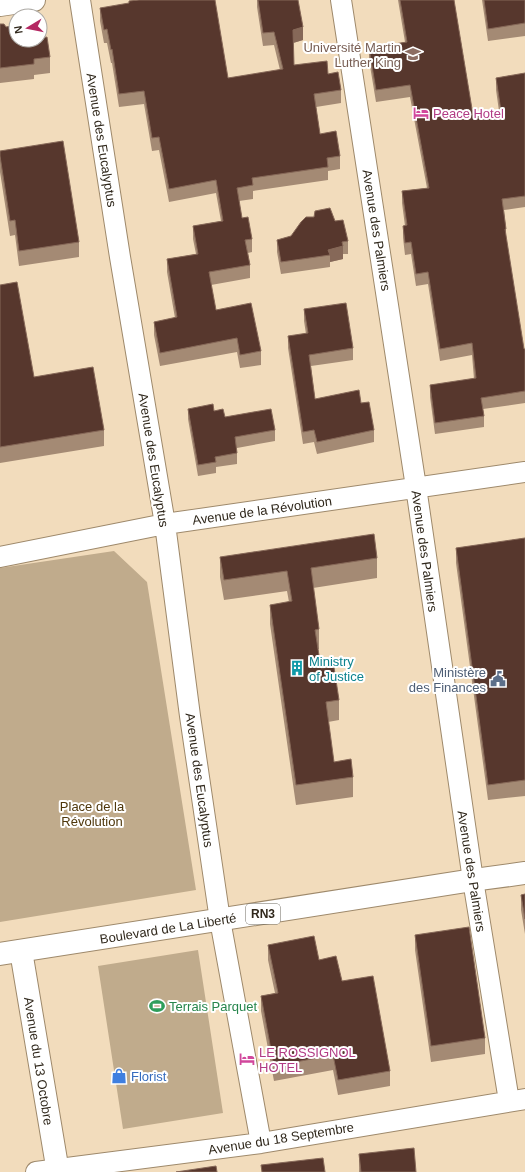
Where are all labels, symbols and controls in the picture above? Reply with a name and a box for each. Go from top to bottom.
north arrow [8,8,48,48]
text: N [12,25,25,35]
place label: Université Martin Luther King [303,40,401,70]
school or university icon: Université Martin Luther King [404,45,422,63]
street label: Avenue des Eucalyptus [83,72,120,209]
hotel icon: Peace Hotel [412,104,430,122]
place label: Peace Hotel [433,106,504,121]
street label: Avenue des Palmiers [360,168,394,292]
street label: Avenue des Eucalyptus [135,392,172,529]
street label: Avenue des Palmiers [409,489,441,613]
street label: Avenue de la Révolution [191,493,333,528]
place label: Ministry of Justice [309,654,364,684]
building icon: Ministry of Justice [288,659,306,677]
place label: Ministère des Finances [409,665,486,695]
public building icon: Ministère des Finances [489,670,507,688]
street label: Avenue des Eucalyptus [183,712,216,849]
park label: Place de la Révolution [60,799,125,829]
street label: Avenue des Palmiers [455,809,489,933]
road number: RN3 [246,904,280,924]
street label: Boulevard de La Liberté [99,910,237,947]
street label: Avenue du 13 Octobre [21,996,56,1126]
sports icon: Terrais Parquet [148,997,166,1015]
place label: Terrais Parquet [169,999,258,1014]
place label: LE ROSSIGNOL HOTEL [259,1045,356,1075]
hotel icon: LE ROSSIGNOL HOTEL [238,1050,256,1068]
shop icon: Florist [110,1067,128,1085]
place label: Florist [131,1069,167,1084]
street label: Avenue du 18 Septembre [207,1120,355,1157]

